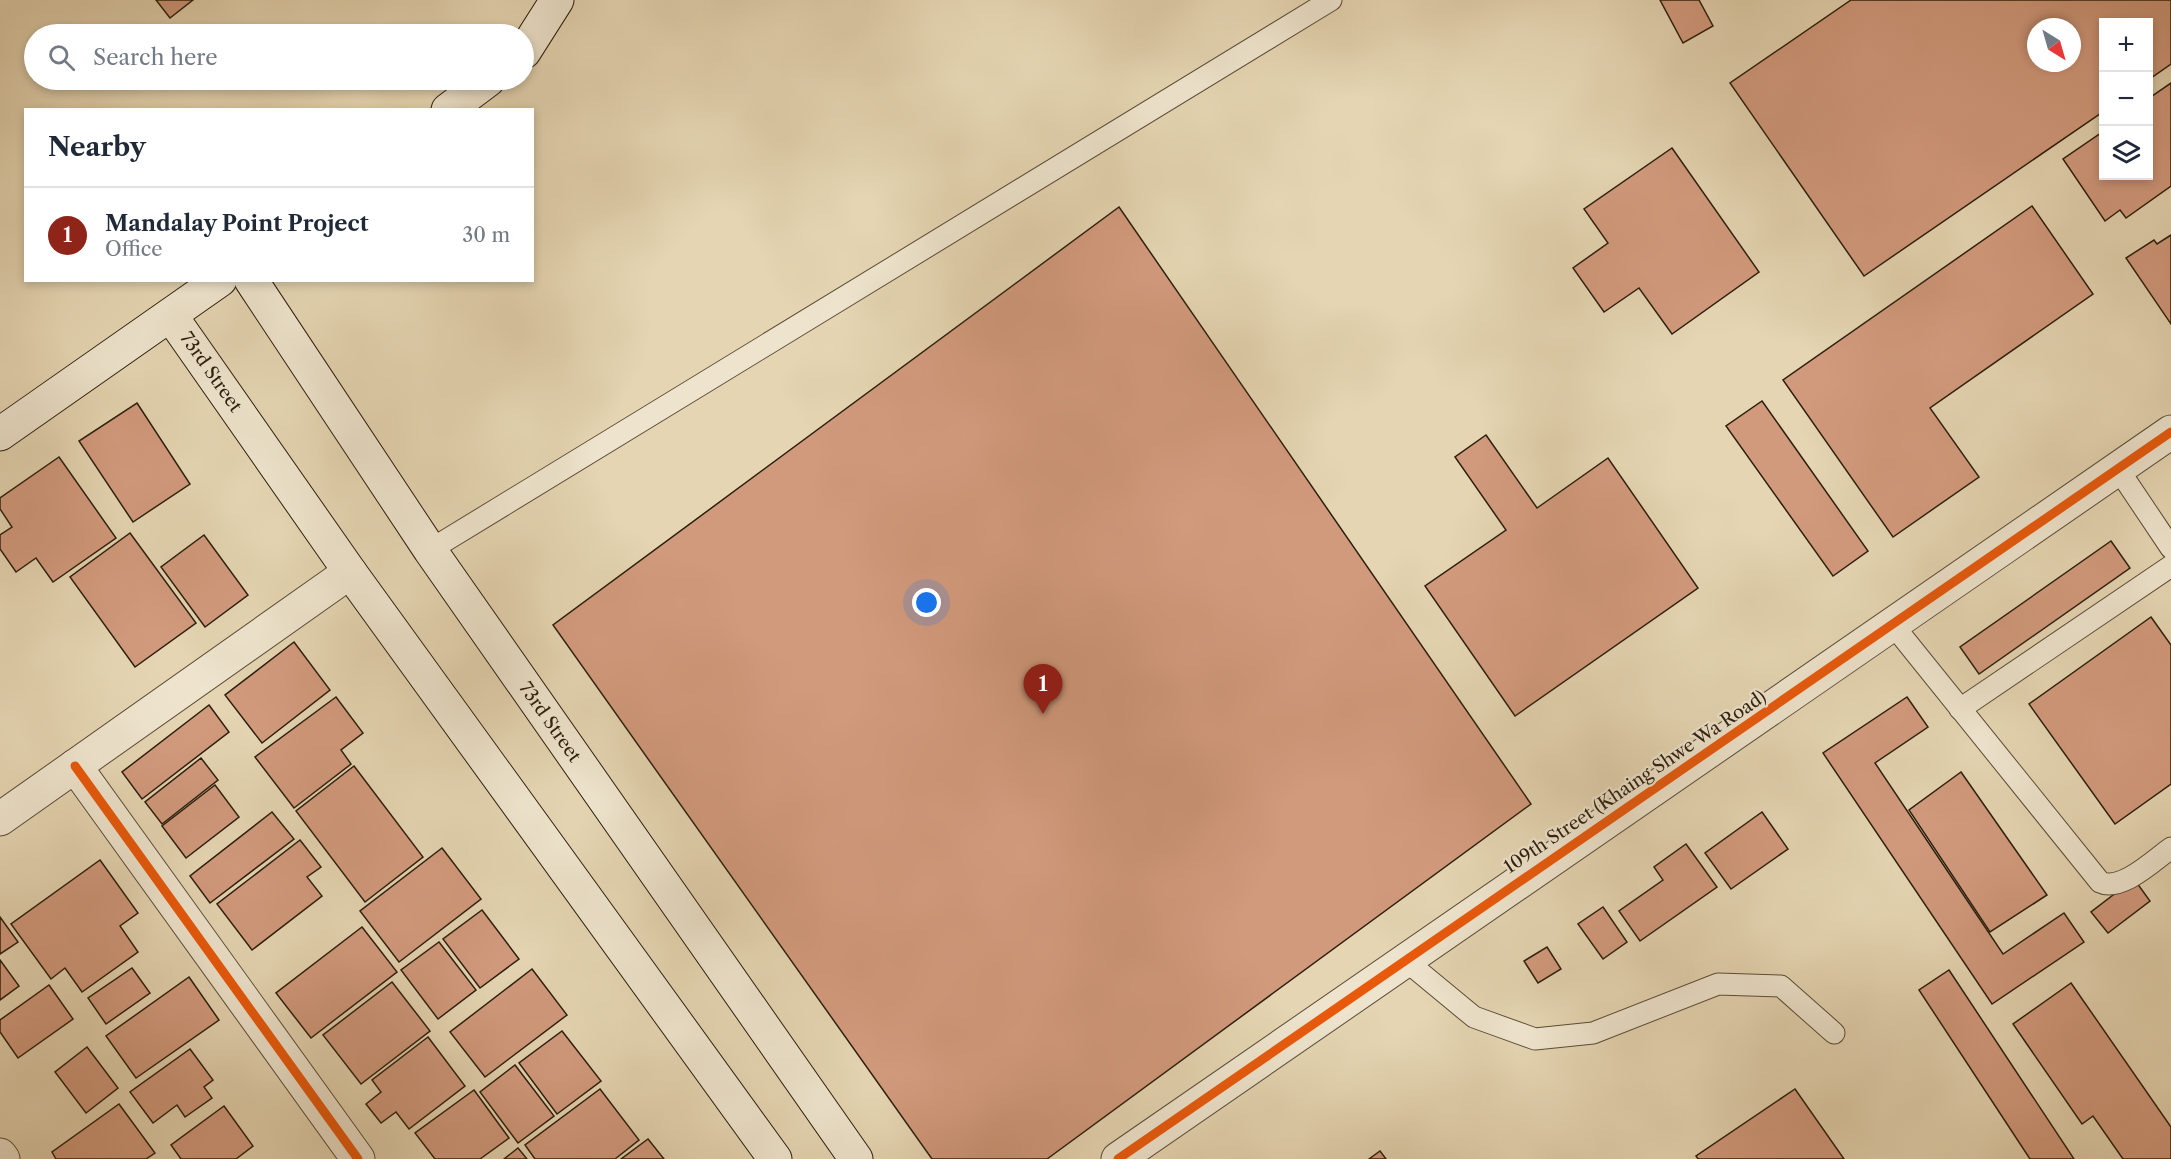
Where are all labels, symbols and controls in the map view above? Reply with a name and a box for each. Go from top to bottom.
north arrow [2027,18,2081,72]
map controls [2099,18,2153,180]
button: + [2099,18,2153,72]
search box [24,24,534,90]
icon: search [45,41,78,74]
text: Search here [93,44,218,71]
button: − [2099,72,2153,126]
button: layers [2099,126,2153,180]
text: Nearby [48,131,146,163]
text: Mandalay Point Project [105,210,368,237]
text: 1 [63,223,72,247]
text: 30 m [462,223,510,247]
text: Office [105,237,163,261]
street label: 73rd Street [175,328,247,417]
your location [912,588,941,617]
pin: 1 [1024,664,1062,714]
street label: 73rd Street [514,678,586,767]
street label: 109th Street (Khaing Shwe Wa Road) [1500,686,1770,878]

